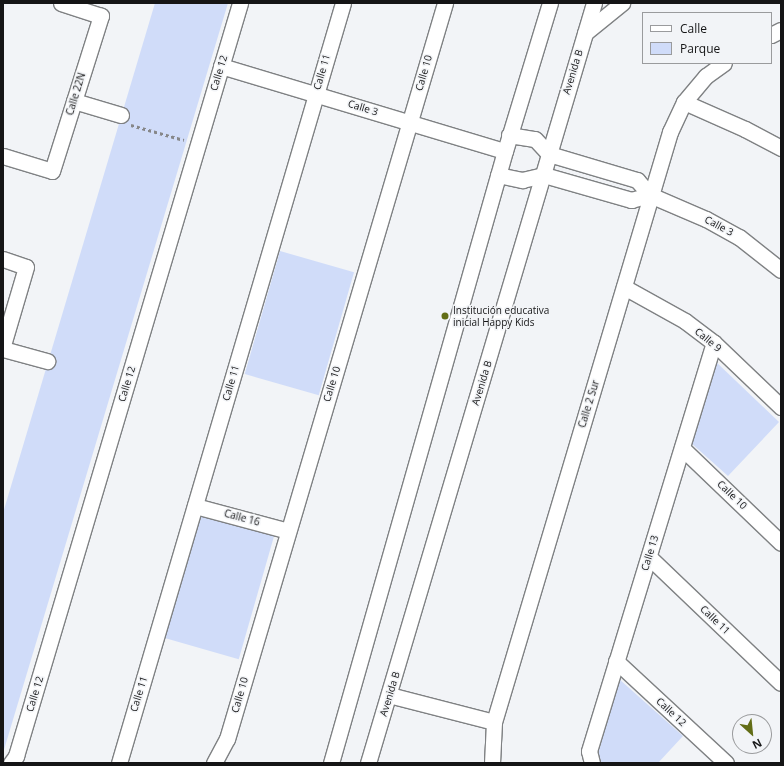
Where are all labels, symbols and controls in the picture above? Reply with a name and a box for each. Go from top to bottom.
legend [642,12,772,64]
text: Calle [680,20,707,37]
text: Parque [680,40,720,57]
street label: Avenida B [560,48,586,96]
street label: Calle 11 [311,53,333,91]
street label: Calle 12 [208,54,230,92]
street label: Calle 10 [413,54,435,92]
street label: Calle 22N [64,71,88,117]
street label: Calle 3 [347,98,379,118]
street label: Calle 3 [703,213,735,239]
place label: Institución educativa inicial Happy Kids [453,304,549,328]
marker: Institución educativa inicial Happy Kids [440,311,450,321]
street label: Calle 9 [692,326,724,354]
street label: Avenida B [469,359,495,407]
street label: Calle 11 [220,364,242,402]
street label: Calle 12 [116,365,138,403]
street label: Calle 10 [321,365,343,403]
street label: Calle 2 Sur [576,379,602,429]
street label: Calle 10 [715,478,749,512]
street label: Calle 16 [223,507,261,529]
street label: Calle 13 [639,534,661,572]
street label: Calle 11 [698,603,732,637]
street label: Avenida B [377,670,403,718]
street label: Calle 12 [24,675,46,713]
street label: Calle 11 [128,675,150,713]
street label: Calle 10 [229,676,251,714]
street label: Calle 12 [654,695,688,729]
north arrow [732,714,772,754]
text: N [750,736,765,753]

